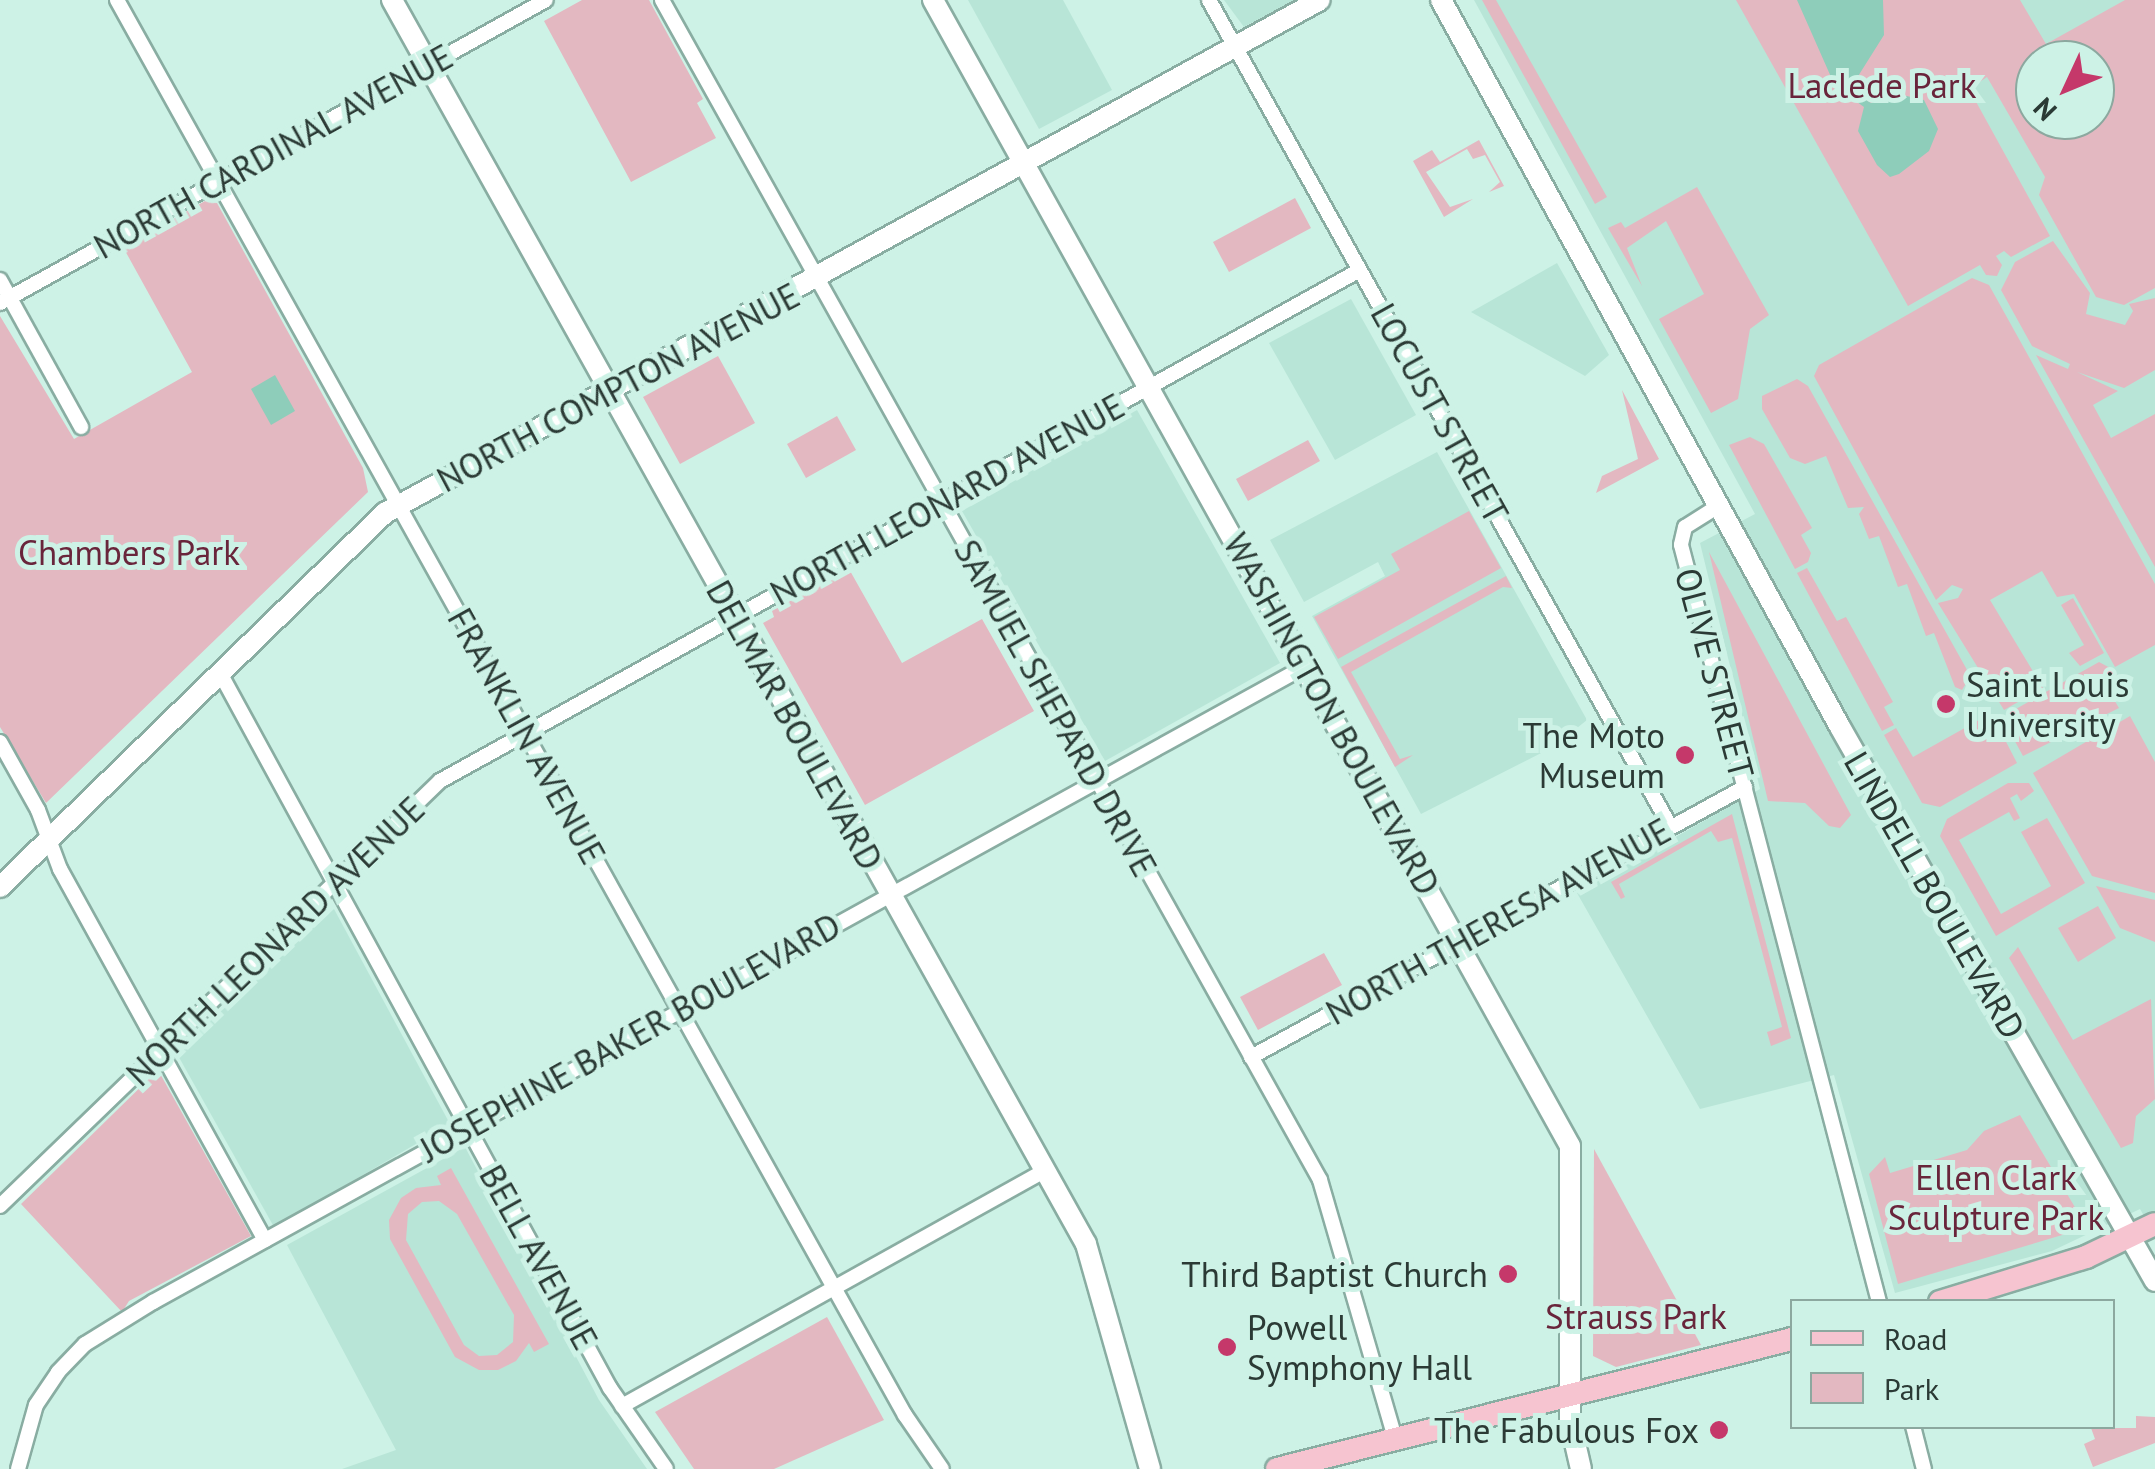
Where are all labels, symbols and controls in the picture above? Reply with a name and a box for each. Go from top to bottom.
street label: NORTH CARDINAL AVENUE [85,34,461,268]
north arrow [2015,40,2115,140]
park label: Laclede Park [1788,64,1976,106]
text: N [2025,90,2064,129]
street label: NORTH COMPTON AVENUE [429,273,807,501]
street label: LOCUST STREET [1362,295,1518,531]
street label: NORTH LEONARD AVENUE [762,384,1132,614]
street label: WASHINGTON BOULEVARD [1215,526,1449,902]
park label: Chambers Park [18,531,240,573]
street label: SAMUEL SHEPARD DRIVE [946,532,1166,884]
street label: OLIVE STREET [1667,563,1763,783]
street label: DELMAR BOULEVARD [698,573,892,877]
street label: FRANKLIN AVENUE [439,600,615,872]
place label: Saint Louis University [1966,663,2129,745]
marker: Saint Louis University [1935,693,1957,715]
place label: The Moto Museum [1523,714,1665,796]
marker: The Moto Museum [1674,744,1696,766]
street label: LINDELL BOULEVARD [1835,744,2035,1046]
street label: NORTH LEONARD AVENUE [117,787,433,1095]
street label: NORTH THERESA AVENUE [1317,808,1679,1034]
street label: JOSEPHINE BAKER BOULEVARD [412,904,848,1170]
street label: BELL AVENUE [470,1156,608,1358]
park label: Ellen Clark Sculpture Park [1888,1156,2104,1238]
place label: Third Baptist Church [1181,1253,1488,1295]
marker: Third Baptist Church [1497,1263,1519,1285]
park label: Strauss Park [1545,1295,1727,1337]
legend [1790,1299,2115,1429]
place label: Powell Symphony Hall [1247,1306,1473,1388]
text: Road [1884,1319,1948,1358]
marker: Powell Symphony Hall [1216,1336,1238,1358]
text: Park [1884,1369,1939,1408]
place label: The Fabulous Fox [1434,1409,1699,1451]
marker: The Fabulous Fox [1708,1419,1730,1441]

